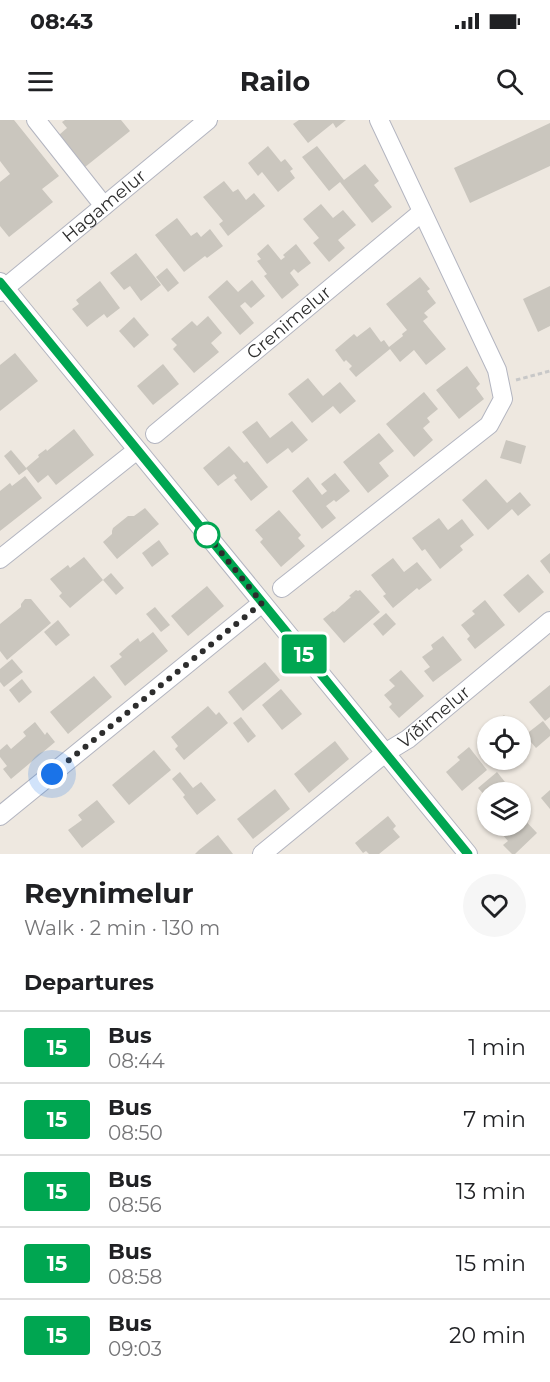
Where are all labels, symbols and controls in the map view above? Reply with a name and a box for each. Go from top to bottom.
text: 08:43 [30,8,93,35]
icon: menu [24,65,57,98]
text: Railo [240,65,310,98]
icon: search [493,65,526,98]
street label: Hagamelur [58,165,151,247]
street label: Grenimelur [242,281,335,364]
unlabelled marker [194,522,220,548]
line badge: 15 [277,634,331,674]
text: 15 [294,642,314,667]
street label: Víðimelur [394,681,474,753]
map controls [477,716,531,836]
button: locate [477,716,531,770]
your location [37,759,67,789]
button: layers [477,782,531,836]
button: heart [463,874,526,937]
text: Reynimelur [24,876,194,910]
text: Walk · 2 min · 130 m [24,916,220,940]
text: Departures [24,969,154,996]
text: Bus [108,1022,152,1049]
text: 1 min [468,1034,526,1061]
text: 15 [47,1035,67,1060]
text: 08:44 [108,1049,165,1073]
text: Bus [108,1094,152,1121]
text: 7 min [463,1106,526,1133]
text: 15 [47,1107,67,1132]
text: 08:50 [108,1121,163,1145]
text: Bus [108,1166,152,1193]
text: 13 min [456,1178,526,1205]
text: 15 [47,1179,67,1204]
text: 08:56 [108,1193,162,1217]
text: Bus [108,1238,152,1265]
text: 15 min [456,1250,526,1277]
text: 15 [47,1251,67,1276]
text: 08:58 [108,1265,162,1289]
text: Bus [108,1310,152,1337]
text: 20 min [449,1322,526,1349]
text: 15 [47,1323,67,1348]
text: 09:03 [108,1337,162,1361]

